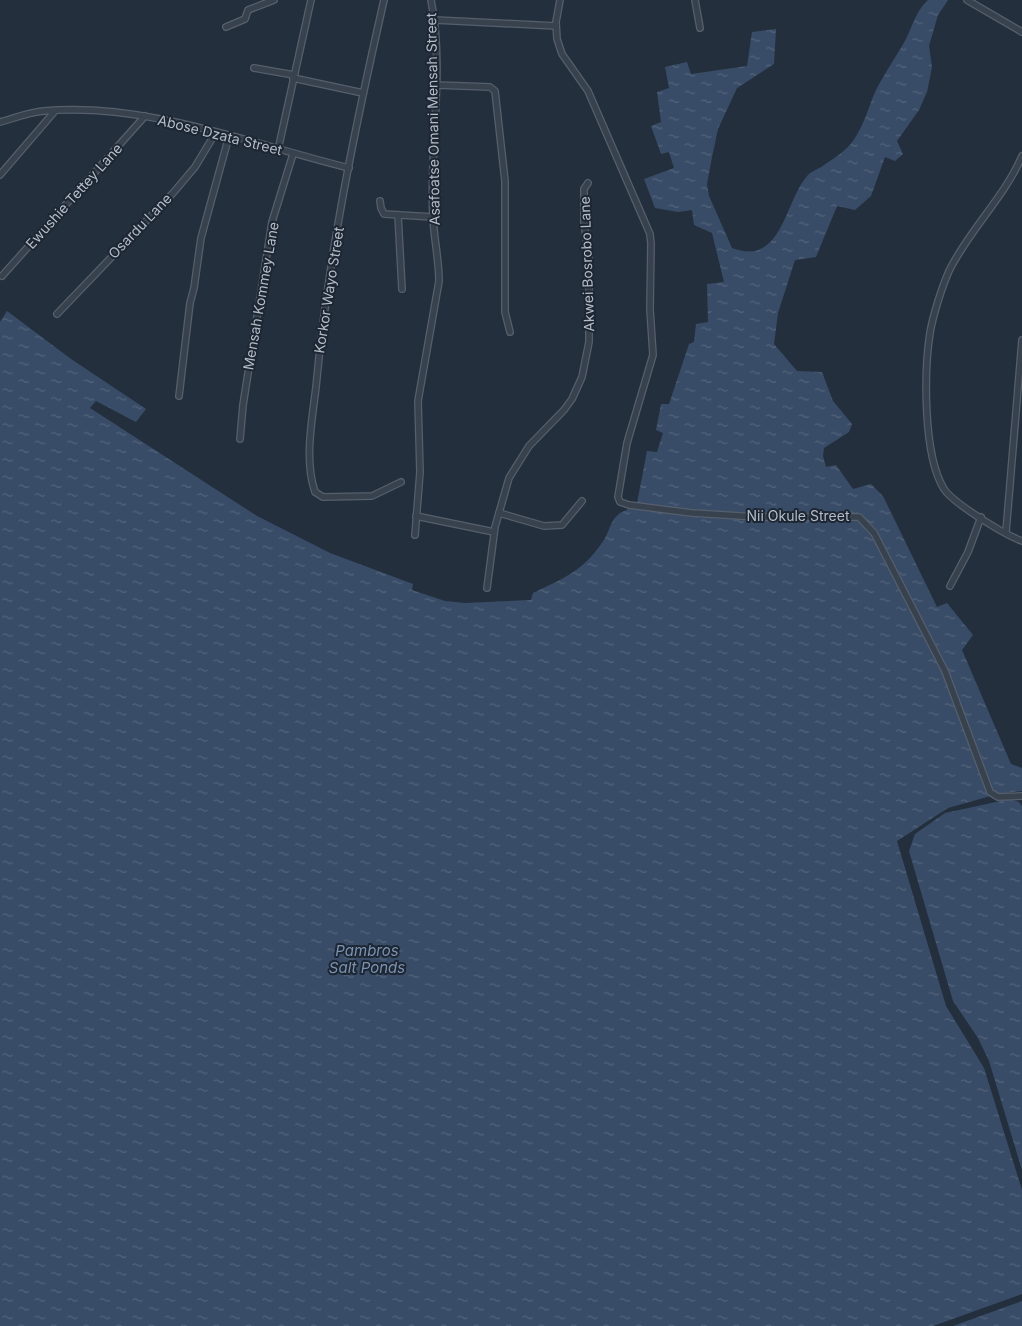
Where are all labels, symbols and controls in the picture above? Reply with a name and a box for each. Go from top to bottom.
street label: Asafoatse Omani Mensah Street [422,12,443,225]
street label: Abose Dzata Street [156,111,285,158]
street label: Ewushie Tettey Lane [22,139,125,252]
street label: Osardu Lane [104,190,175,262]
street label: Akwei Bosrobo Lane [576,196,597,332]
street label: Mensah Kommey Lane [239,220,282,371]
street label: Korkor Wayo Street [310,225,347,354]
street label: Nii Okule Street [747,507,850,524]
water label: Pambros Salt Ponds [329,941,405,977]

